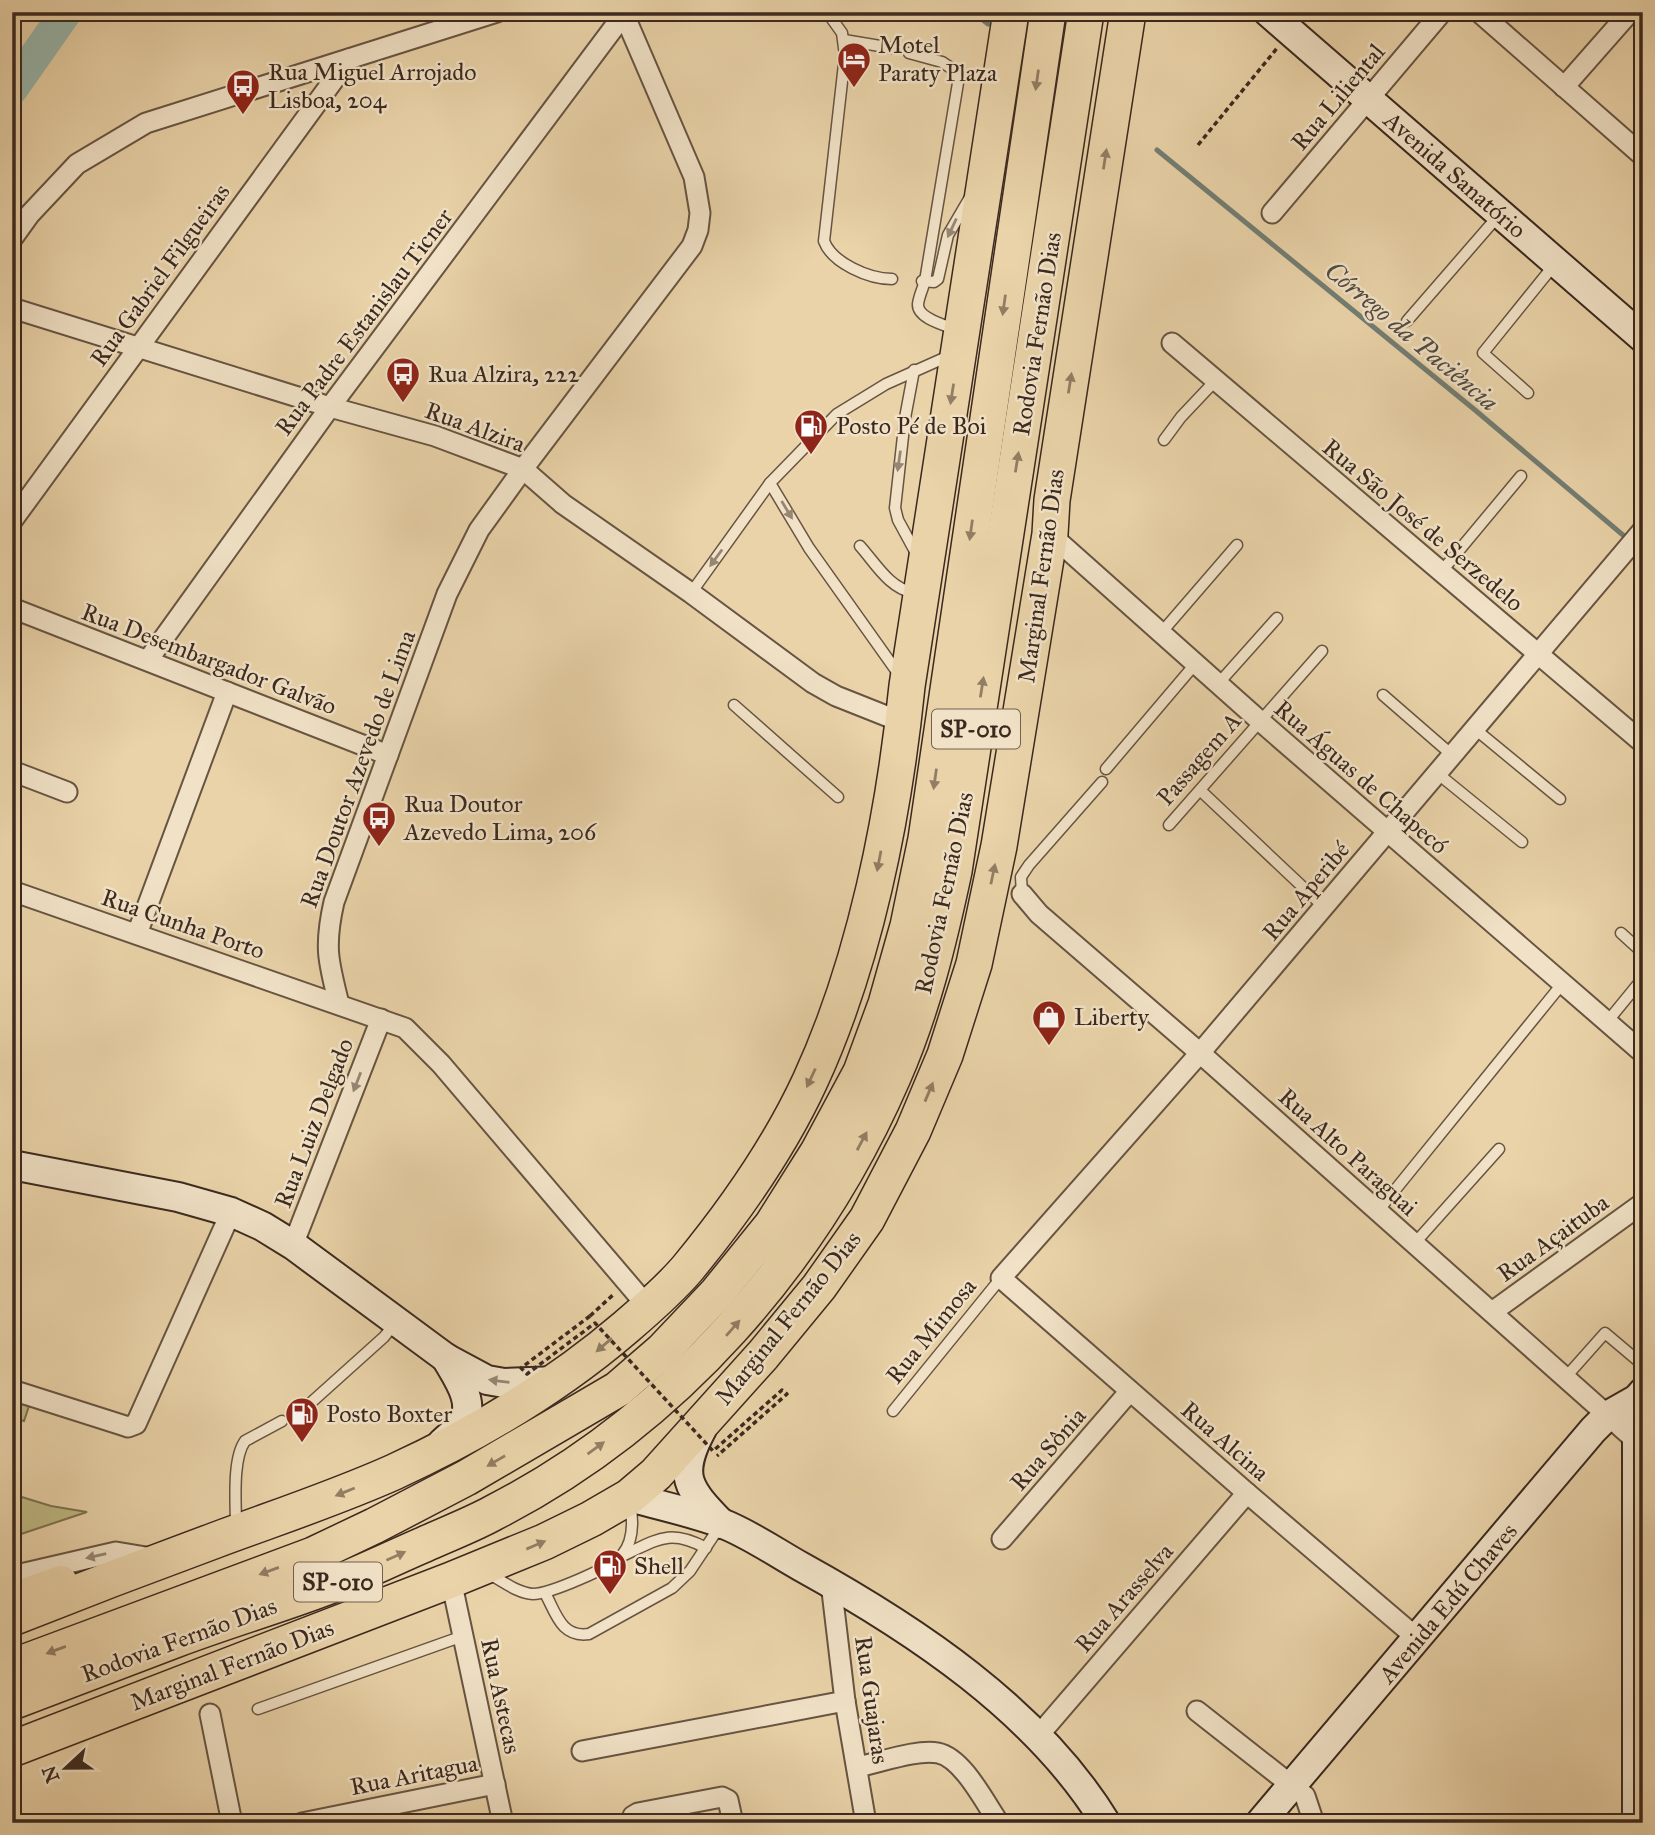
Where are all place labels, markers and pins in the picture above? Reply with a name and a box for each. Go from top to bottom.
place label: Motel Paraty Plaza [878,30,998,88]
hotel icon: Motel Paraty Plaza [835,40,873,89]
place label: Rua Miguel Arrojado Lisboa, 204 [268,57,477,115]
bus stop icon: Rua Miguel Arrojado Lisboa, 204 [224,67,262,116]
bus stop icon: Rua Alzira, 222 [384,355,422,404]
place label: Rua Alzira, 222 [428,359,580,389]
fuel station icon: Posto Pé de Boi [792,407,830,456]
place label: Posto Pé de Boi [836,411,987,441]
place label: Rua Doutor Azevedo Lima, 206 [403,789,597,847]
bus stop icon: Rua Doutor Azevedo Lima, 206 [360,799,398,848]
shop icon: Liberty [1030,998,1068,1047]
place label: Liberty [1074,1002,1149,1032]
fuel station icon: Posto Boxter [283,1395,321,1444]
place label: Posto Boxter [326,1399,452,1429]
fuel station icon: Shell [591,1547,629,1596]
place label: Shell [634,1551,685,1581]

